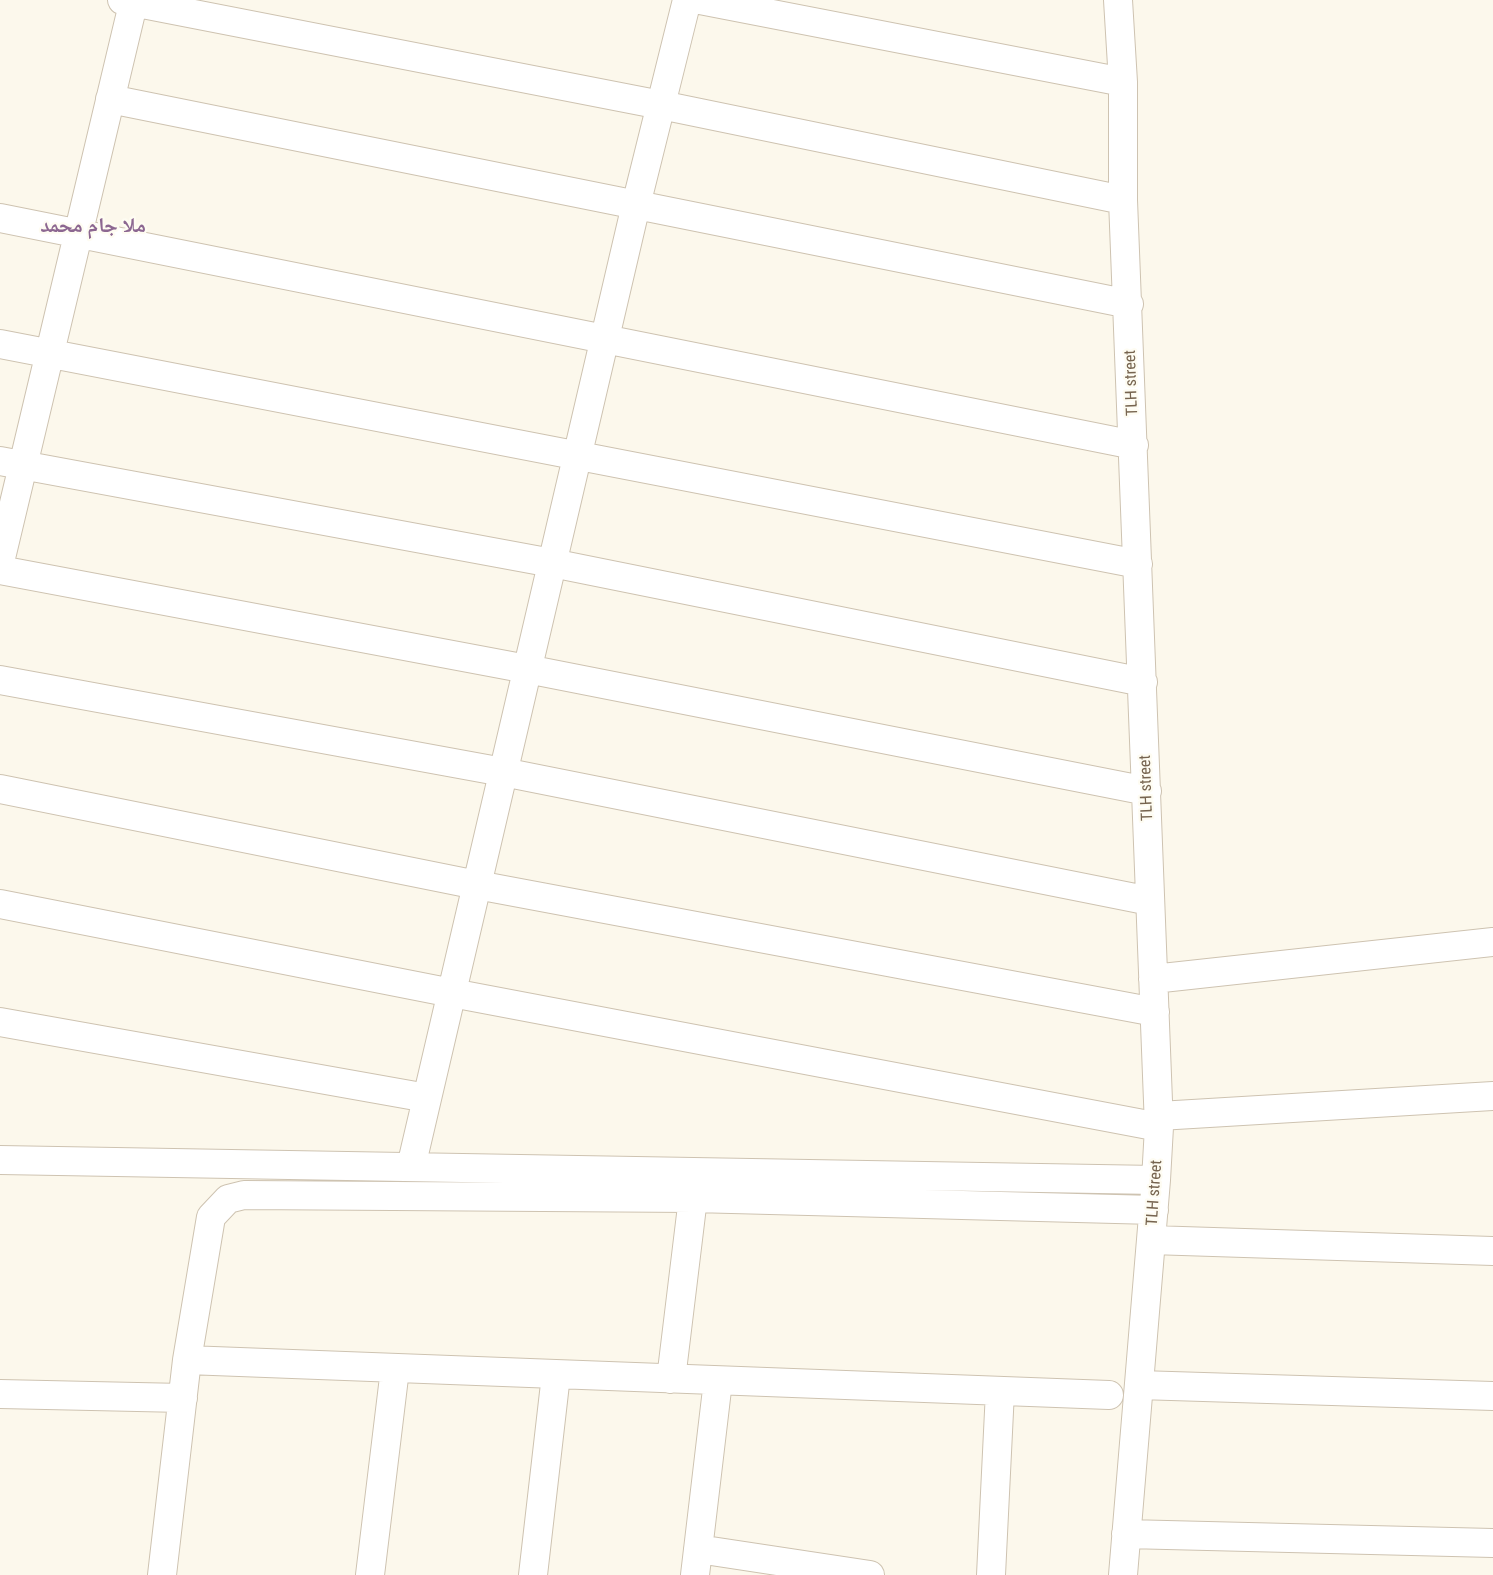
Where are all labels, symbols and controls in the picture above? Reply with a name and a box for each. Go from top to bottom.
district label: ملا جام محمد [40,214,146,240]
street label: TLH street [1121,350,1143,416]
street label: TLH street [1136,755,1158,821]
street label: TLH street [1143,1159,1167,1227]

